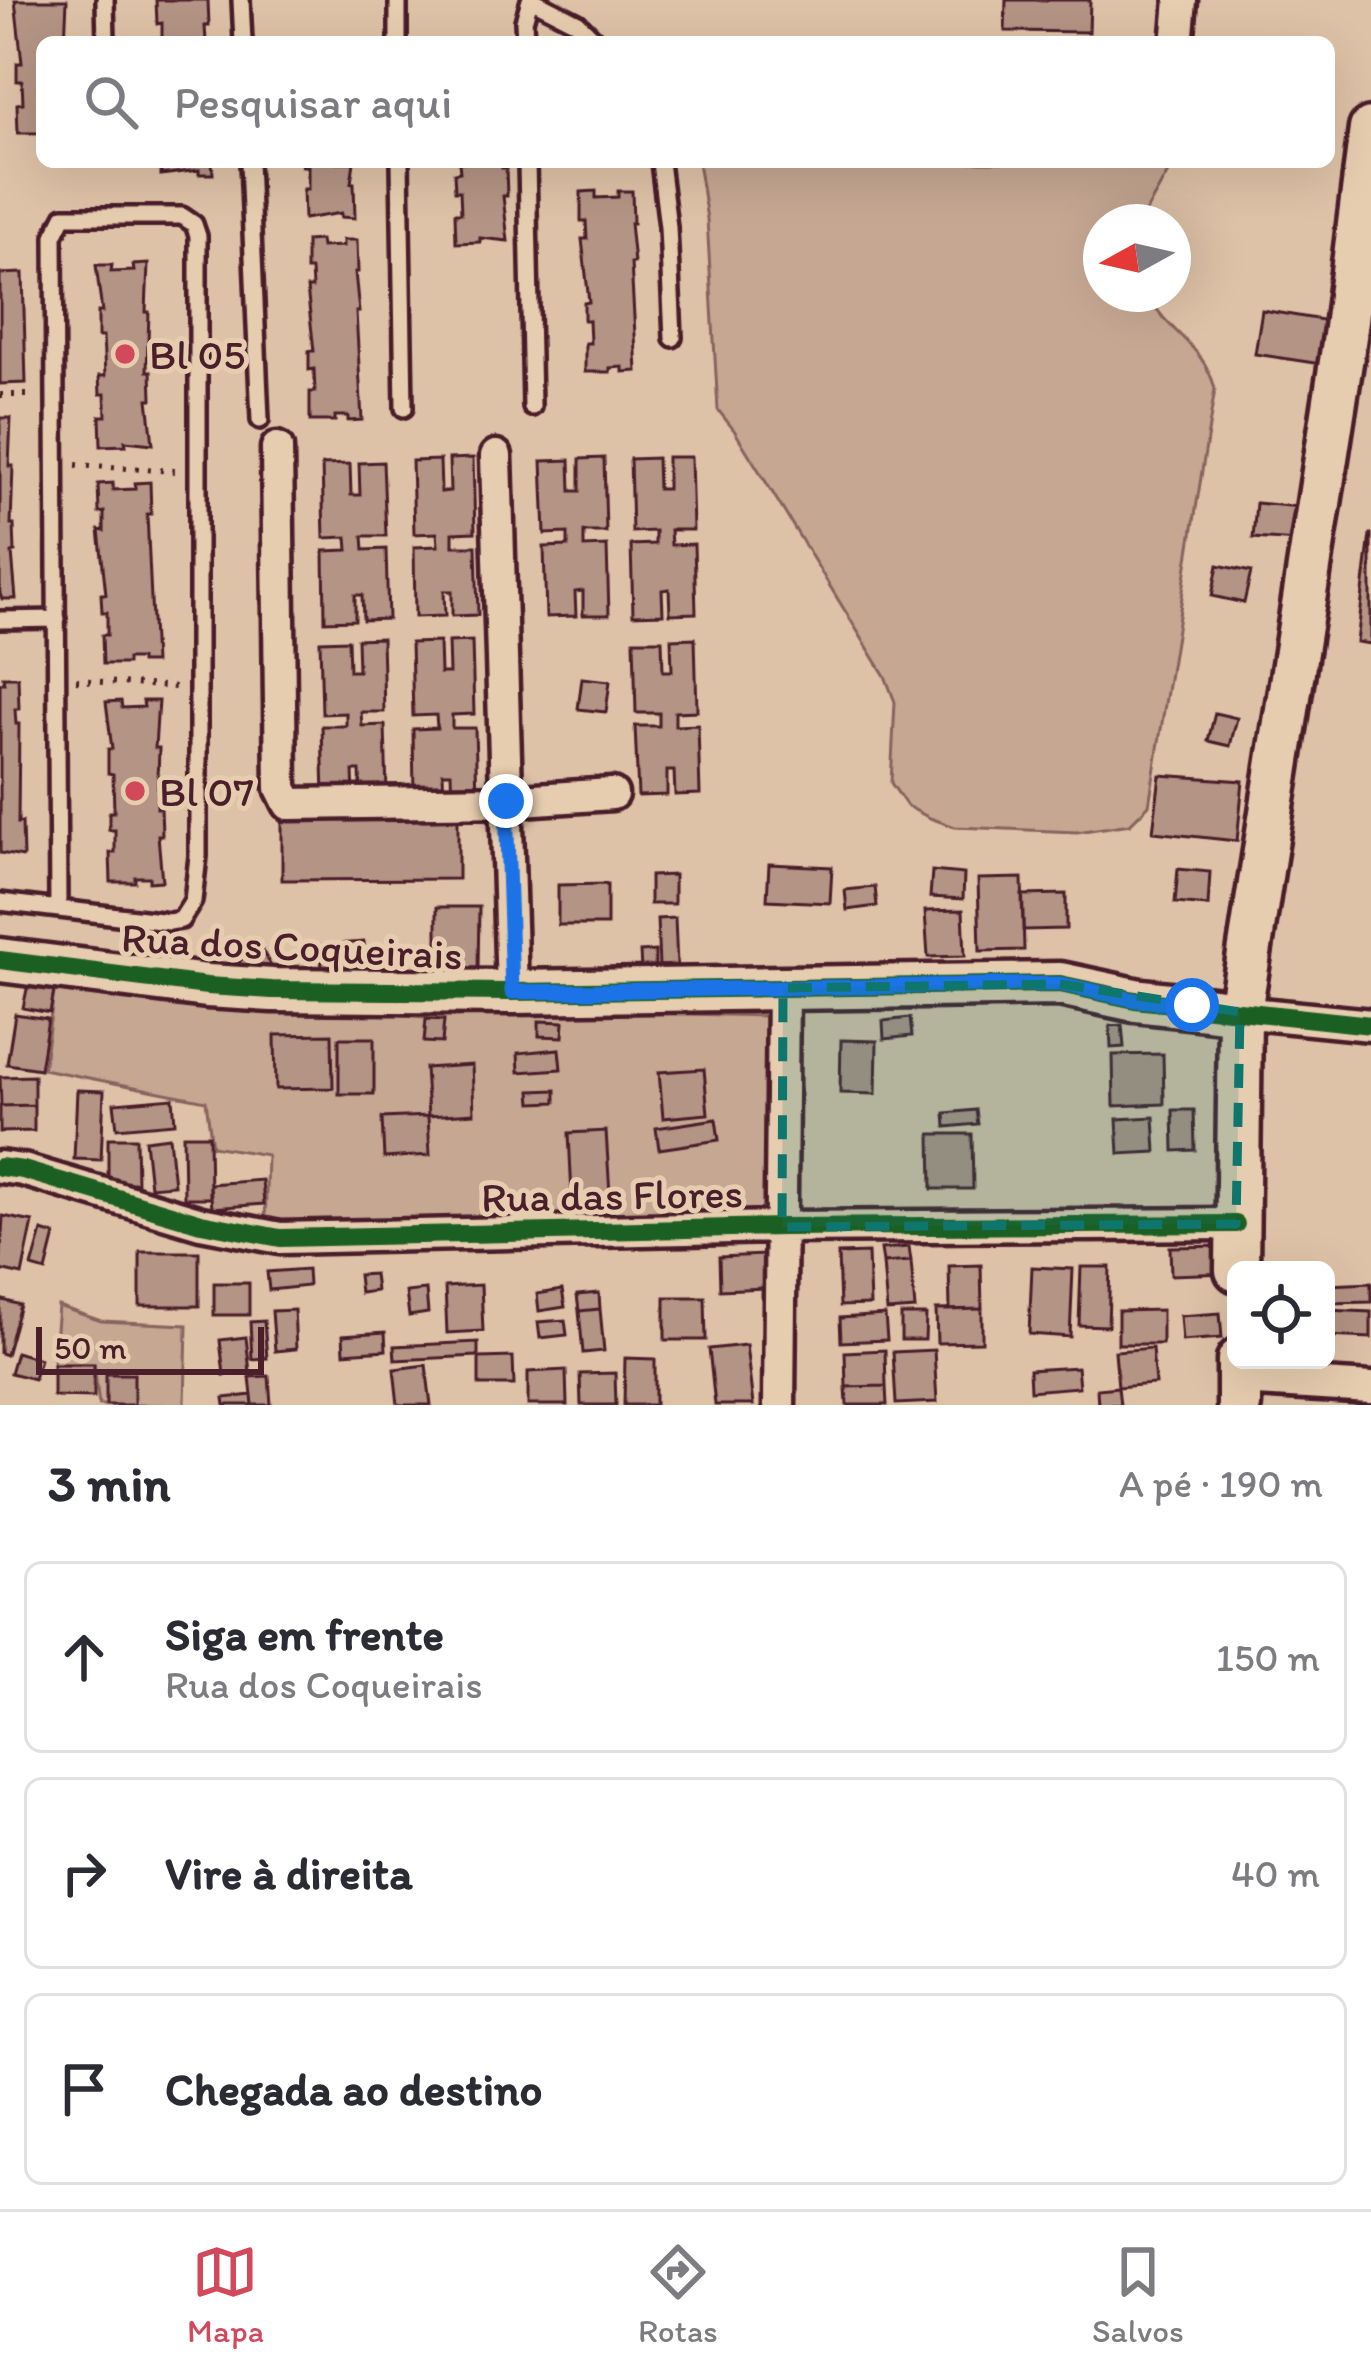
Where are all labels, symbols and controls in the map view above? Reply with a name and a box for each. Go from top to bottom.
search box [36,36,1335,168]
icon: search [78,69,144,135]
text: Pesquisar aqui [174,75,452,129]
north arrow [1083,204,1191,312]
place label: Bl 05 [149,329,245,380]
marker: Bl 05 [112,341,138,367]
place label: Bl 07 [159,766,254,817]
route end [479,774,533,828]
marker: Bl 07 [122,778,148,804]
street label: Rua dos Coqueirais [120,912,464,980]
route start [1165,978,1219,1032]
street label: Rua das Flores [481,1167,743,1223]
map controls [1227,1261,1335,1369]
button: locate [1227,1261,1335,1369]
scale bar [36,1321,264,1374]
text: 50 m [54,1328,127,1367]
text: 3 min [48,1453,170,1514]
text: A pé · 190 m [1119,1460,1323,1507]
text: Siga em frente [165,1607,444,1661]
icon: ahead [51,1624,117,1690]
text: 150 m [1216,1634,1320,1681]
text: Rua dos Coqueirais [165,1661,483,1708]
icon: right [51,1840,117,1906]
text: Vire à direita [165,1846,413,1900]
text: 40 m [1231,1850,1320,1897]
icon: arrive [51,2056,117,2122]
text: Chegada ao destino [165,2062,542,2116]
tab: Mapa [187,2239,264,2350]
tab: Rotas [638,2239,718,2350]
tab: Salvos [1092,2239,1184,2350]

